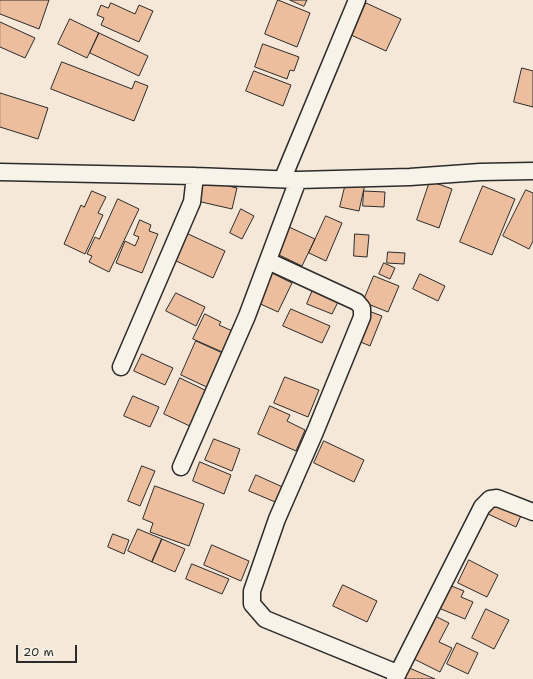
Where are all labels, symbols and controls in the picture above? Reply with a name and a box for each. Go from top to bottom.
scale bar [18,637,79,663]
text: 20 m [23,644,54,660]

